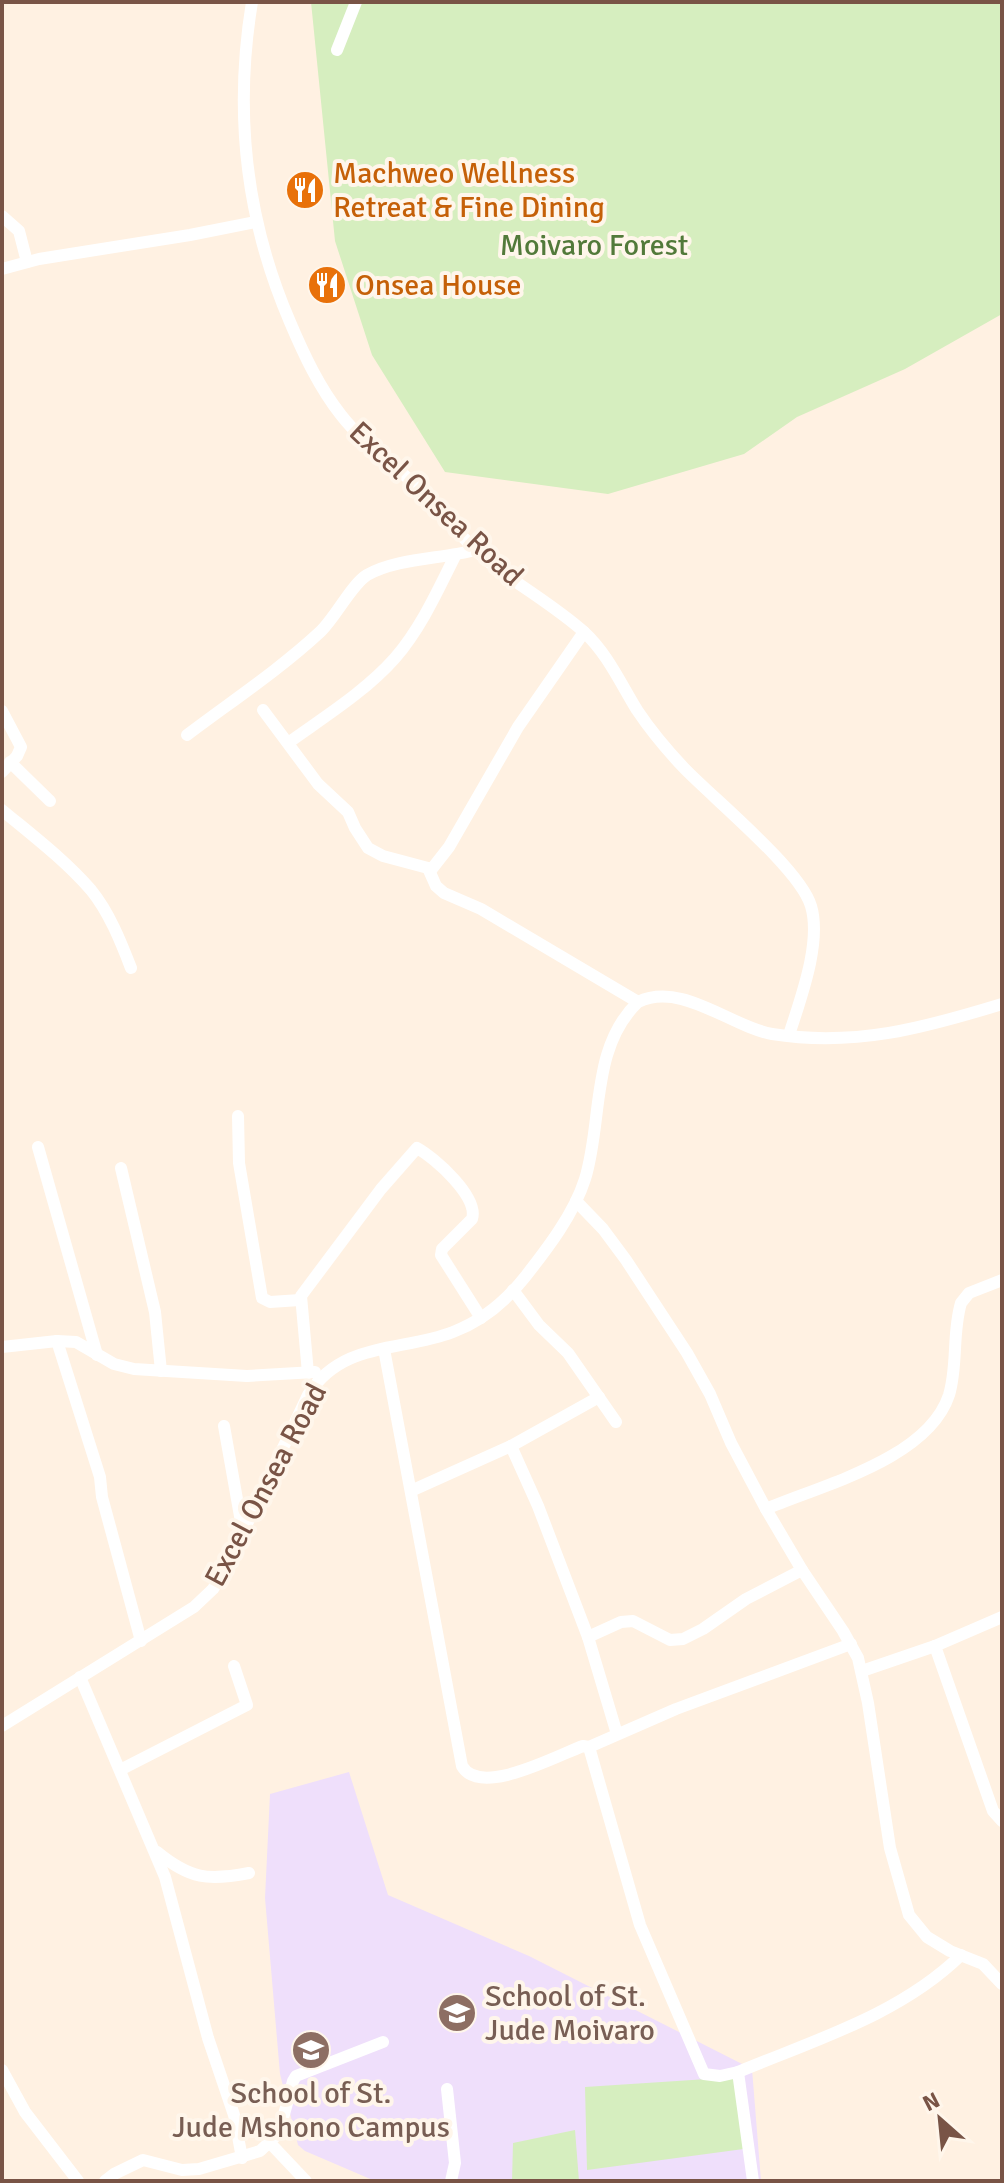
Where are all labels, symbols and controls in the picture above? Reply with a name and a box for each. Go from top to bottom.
place label: Machweo Wellness Retreat & Fine Dining [333,155,605,226]
restaurant icon: Machweo Wellness Retreat & Fine Dining [284,169,326,211]
park label: Moivaro Forest [500,227,688,264]
restaurant icon: Onsea House [306,264,348,306]
place label: Onsea House [355,267,521,304]
street label: Excel Onsea Road [341,414,531,594]
street label: Excel Onsea Road [197,1377,335,1593]
place label: School of St. Jude Moivaro [485,1978,655,2049]
school or university icon: School of St. Jude Moivaro [436,1992,478,2034]
school or university icon: School of St. Jude Mshono Campus [290,2029,332,2071]
place label: School of St. Jude Mshono Campus [172,2075,450,2146]
north arrow [900,2079,980,2159]
text: N [918,2086,944,2117]

